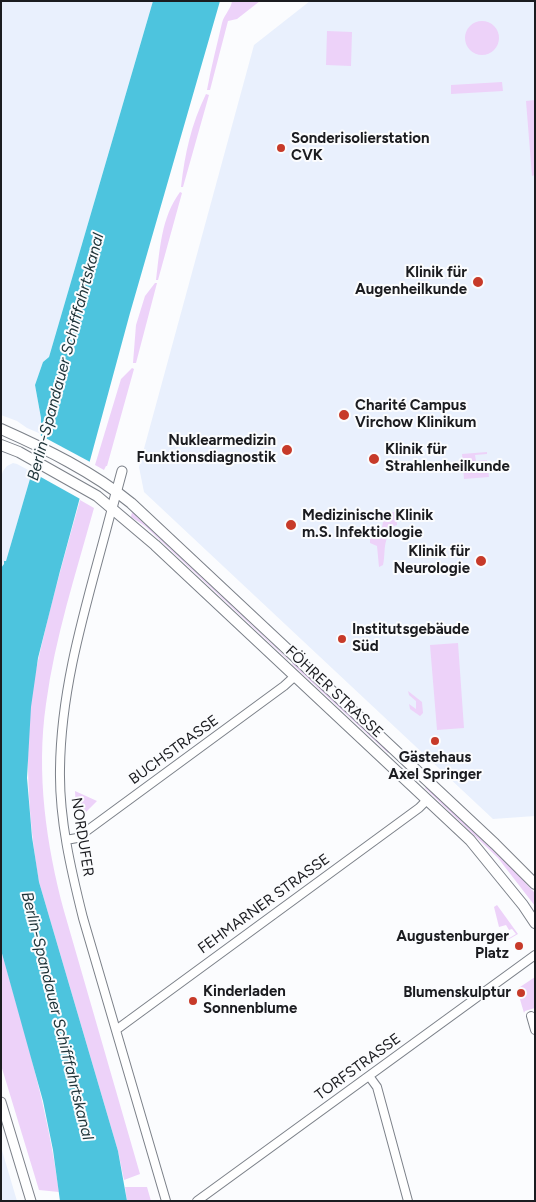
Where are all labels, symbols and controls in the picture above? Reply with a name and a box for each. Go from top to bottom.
place label: Sonderisolierstation CVK [291,130,430,165]
marker: Sonderisolierstation CVK [275,142,287,154]
water label: Berlin-Spandauer Schifffahrtskanal [24,231,108,483]
place label: Klinik für Augenheilkunde [355,264,467,299]
marker: Klinik für Augenheilkunde [471,275,485,289]
place label: Charité Campus Virchow Klinikum [355,397,476,432]
marker: Charité Campus Virchow Klinikum [337,408,351,422]
place label: Nuklearmedizin Funktionsdiagnostik [136,432,276,467]
place label: Klinik für Strahlenheilkunde [385,441,510,476]
marker: Nuklearmedizin Funktionsdiagnostik [280,443,294,457]
marker: Klinik für Strahlenheilkunde [367,452,381,466]
place label: Medizinische Klinik m.S. Infektiologie [302,507,433,542]
marker: Medizinische Klinik m.S. Infektiologie [284,518,298,532]
place label: Klinik für Neurologie [394,543,470,578]
marker: Klinik für Neurologie [474,554,488,568]
place label: Institutsgebäude Süd [352,621,469,656]
marker: Institutsgebäude Süd [336,633,348,645]
street label: FÖHRER STRASSE [282,642,386,742]
street label: BUCHSTRASSE [126,712,222,788]
marker: Gästehaus Axel Springer [429,735,441,747]
place label: Gästehaus Axel Springer [388,749,482,784]
street label: NORDUFER [67,796,97,878]
street label: FEHMARNER STRASSE [195,850,333,958]
water label: Berlin-Spandauer Schifffahrtskanal [17,890,97,1142]
place label: Augustenburger Platz [396,928,509,963]
marker: Augustenburger Platz [513,940,525,952]
place label: Kinderladen Sonnenblume [203,983,297,1018]
place label: Blumenskulptur [403,984,511,1002]
marker: Blumenskulptur [515,987,527,999]
marker: Kinderladen Sonnenblume [187,995,199,1007]
street label: TORFSTRASSE [312,1030,404,1104]

